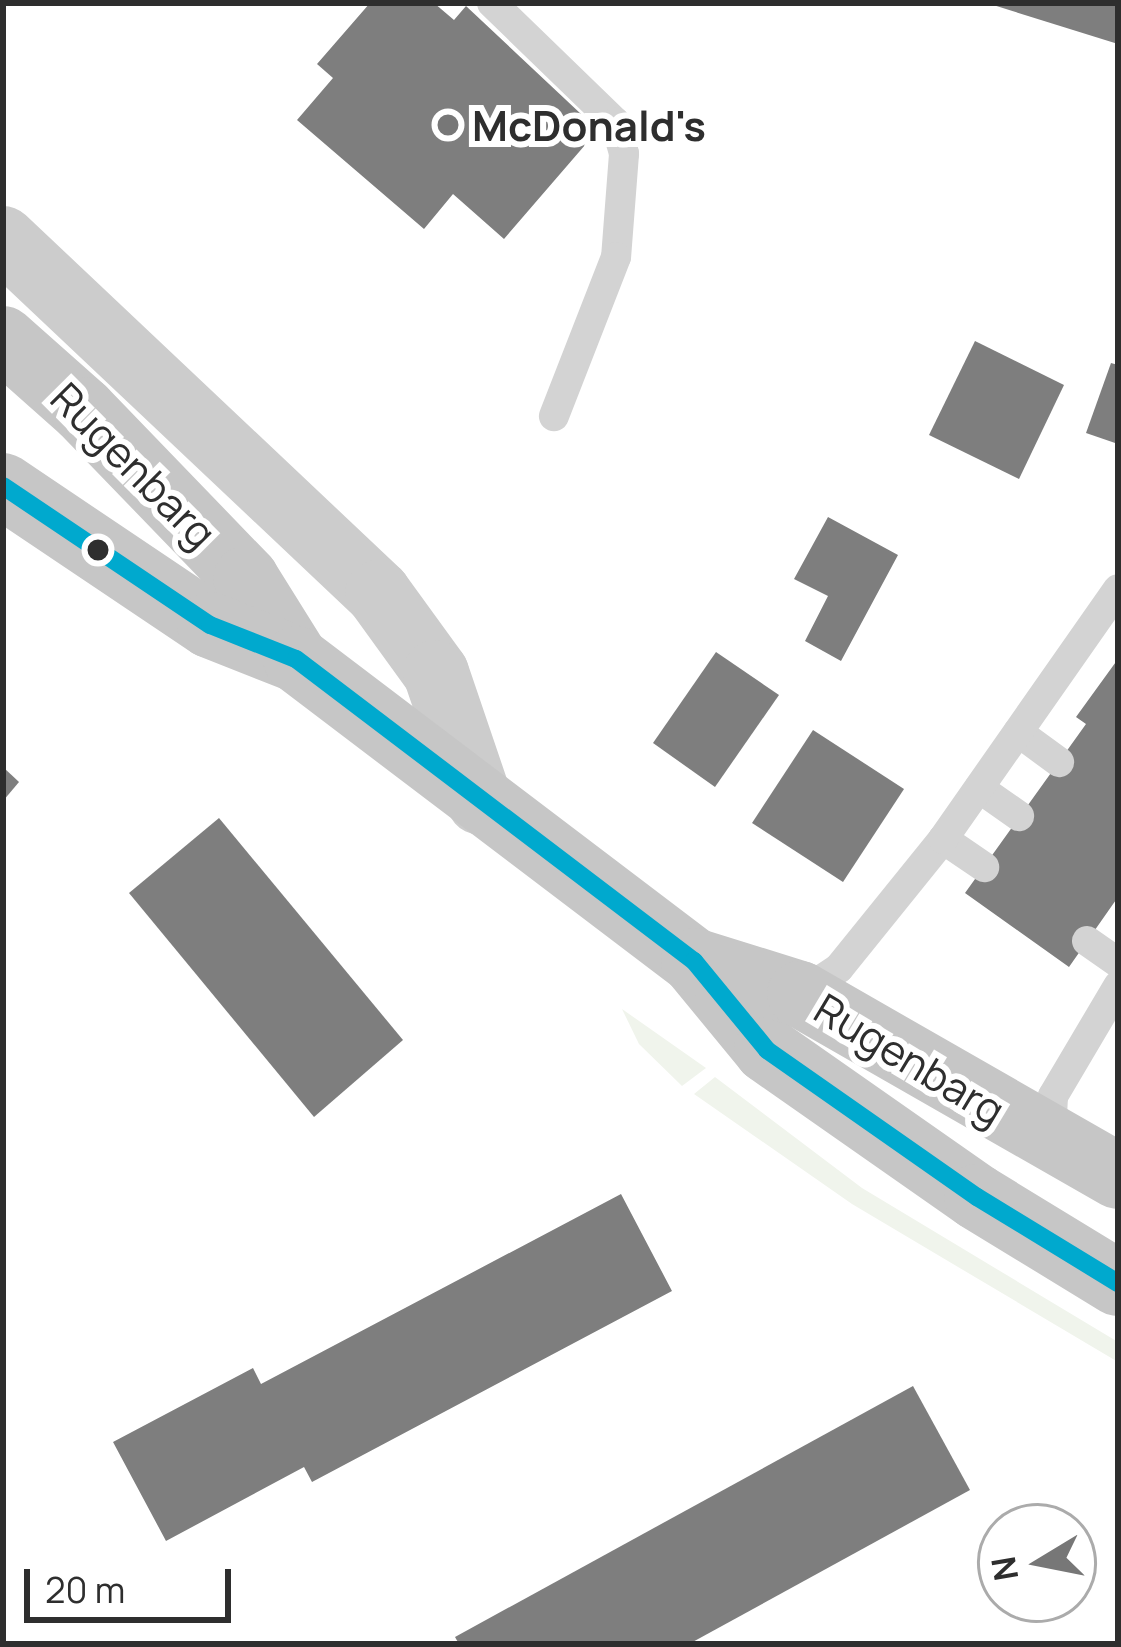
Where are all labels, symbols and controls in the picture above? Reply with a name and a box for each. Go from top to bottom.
place label: McDonald's [472,100,706,150]
marker: McDonald's [435,112,461,138]
street label: Rugenbarg [41,372,227,558]
unlabelled marker [87,539,109,561]
street label: Rugenbarg [806,983,1014,1135]
north arrow [977,1503,1097,1623]
scale bar [30,1545,237,1619]
text: N [980,1553,1028,1584]
text: 20 m [45,1565,125,1614]

